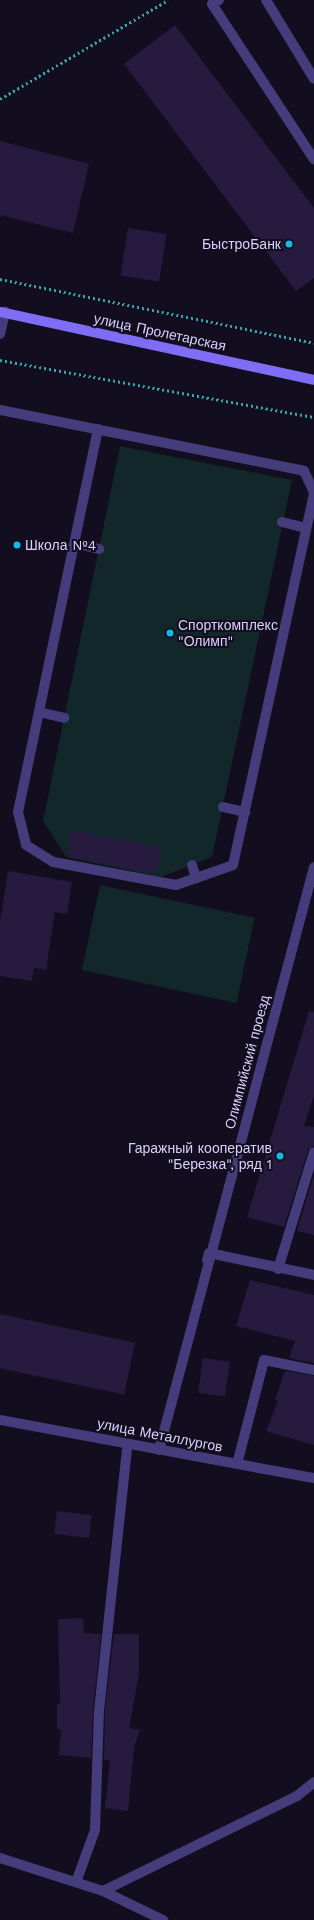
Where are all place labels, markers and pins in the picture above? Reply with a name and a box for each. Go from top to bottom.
place label: БыстроБанк [202,236,281,252]
marker: БыстроБанк [284,239,294,249]
place label: Школа №4 [25,537,96,553]
marker: Школа №4 [12,540,22,550]
place label: Спорткомплекс "Олимп" [178,617,278,650]
marker: Спорткомплекс "Олимп" [165,628,175,638]
place label: Гаражный кооператив "Березка", ряд 1 [128,1140,272,1172]
marker: Гаражный кооператив "Березка", ряд 1 [275,1151,285,1161]

